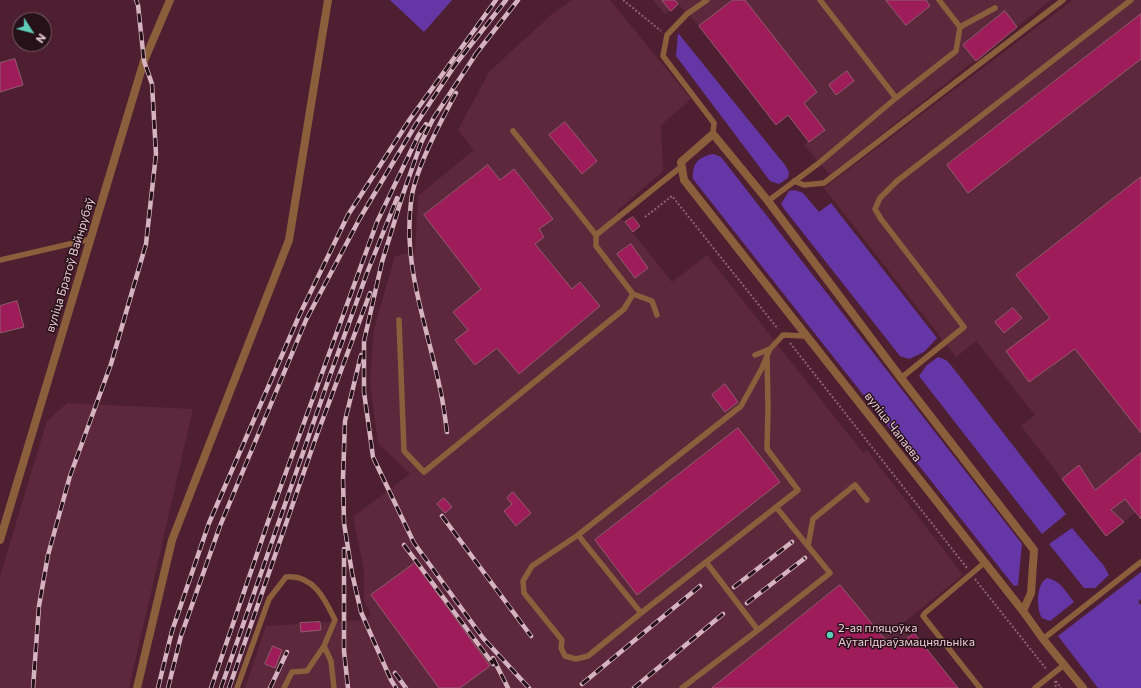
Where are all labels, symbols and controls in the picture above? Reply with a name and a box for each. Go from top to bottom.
north arrow [12,12,52,52]
text: N [34,32,49,46]
street label: вуліца Братоў Вайнрубаў [43,196,97,334]
street label: вуліца Чапаева [861,389,925,465]
place label: 2-ая пляцоўка Аўтагідраўзмацняльніка [838,621,975,649]
marker: 2-ая пляцоўка Аўтагідраўзмацняльніка [825,630,835,640]

